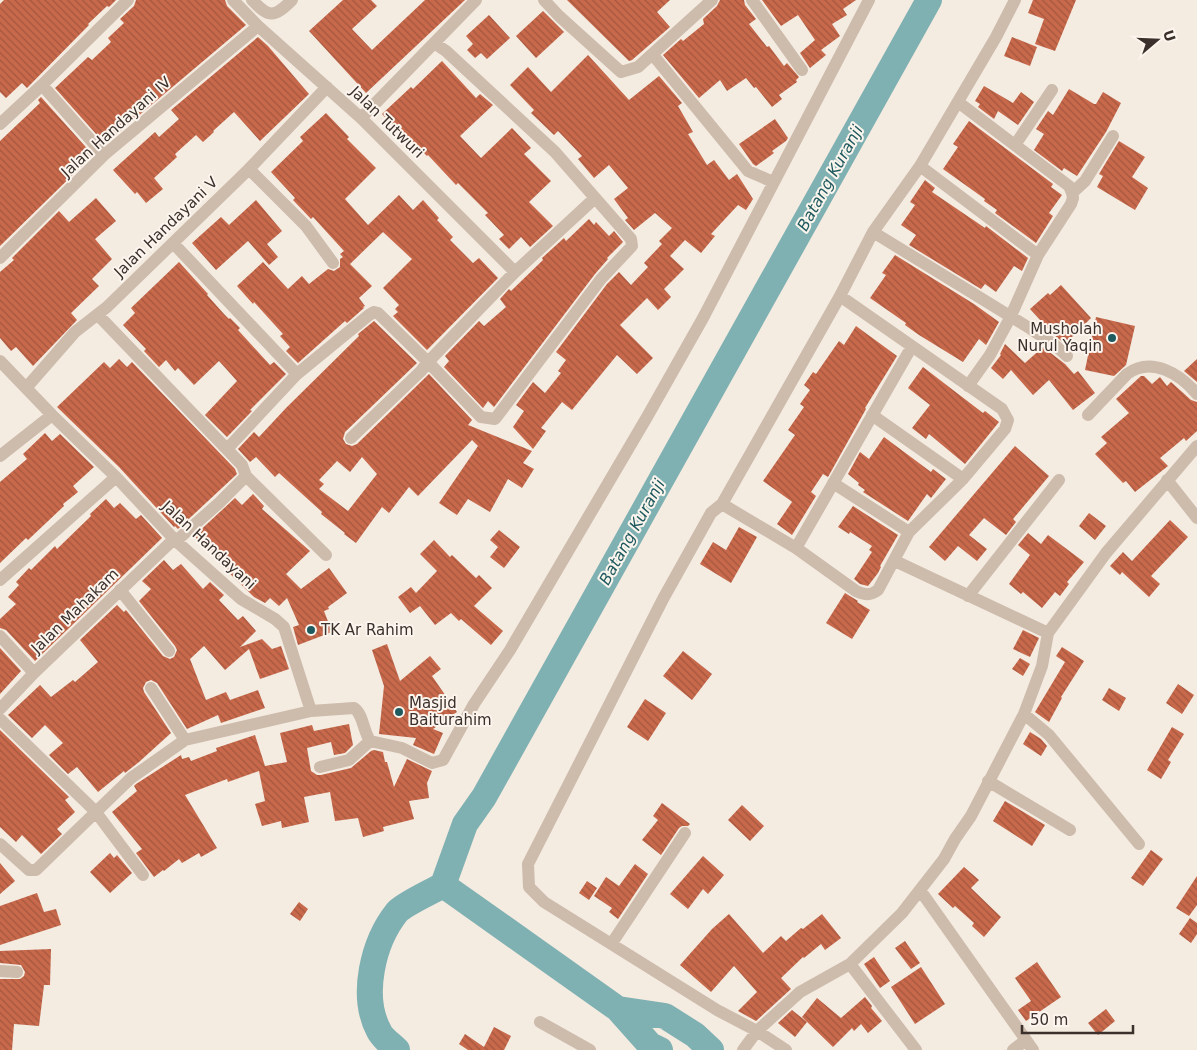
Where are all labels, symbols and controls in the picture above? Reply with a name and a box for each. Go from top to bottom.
north arrow [1132,15,1182,65]
text: U [1160,28,1179,44]
street label: Jalan Handayani IV [57,73,175,182]
street label: Jalan Tutwuri [346,82,428,162]
water label: Batang Kuranji [793,121,867,234]
street label: Jalan Handayani V [110,173,222,282]
place label: Musholah Nurul Yaqin [1017,320,1102,355]
marker: Musholah Nurul Yaqin [1106,332,1118,344]
water label: Batang Kuranji [595,475,669,588]
street label: Jalan Handayani [158,496,260,593]
street label: Jalan Mahakam [27,565,122,658]
place label: TK Ar Rahim [320,621,414,639]
marker: TK Ar Rahim [305,624,317,636]
place label: Masjid Baiturahim [409,694,492,729]
marker: Masjid Baiturahim [393,706,405,718]
scale bar [1022,1002,1133,1034]
text: 50 m [1030,1011,1068,1029]

